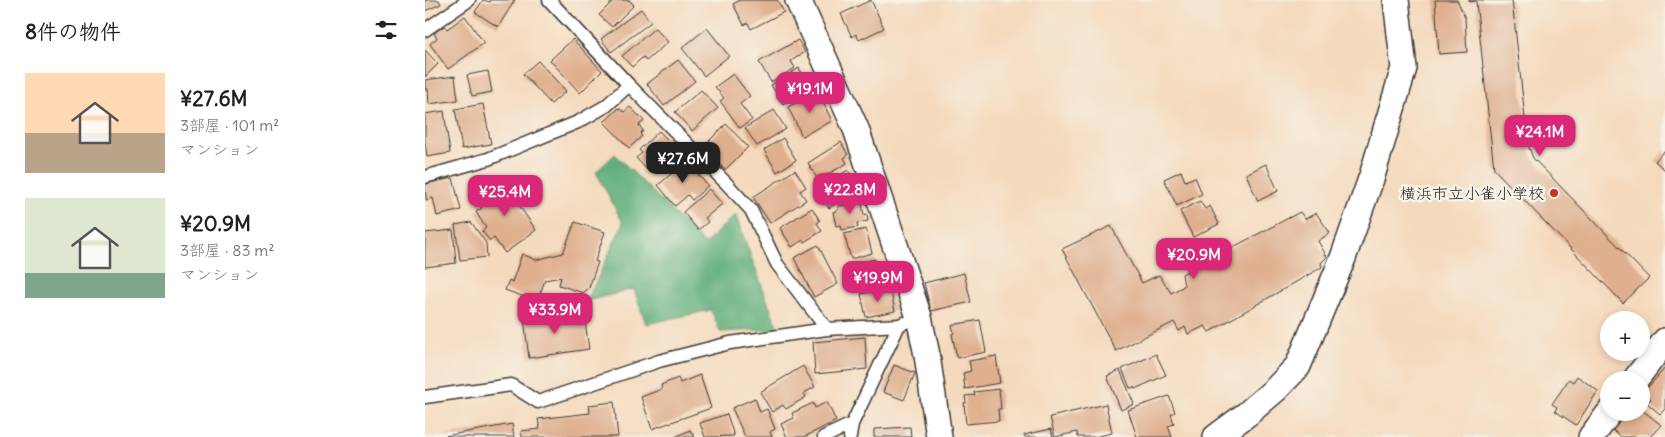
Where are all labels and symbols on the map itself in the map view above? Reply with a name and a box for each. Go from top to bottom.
pin: ¥19.1M [769,72,851,114]
pin: ¥24.1M [1499,114,1581,157]
pin: ¥27.6M [642,142,724,184]
pin: ¥22.8M [809,172,891,215]
pin: ¥25.4M [464,174,546,217]
place label: 横浜市立小雀小学校 [1400,183,1544,203]
marker: 横浜市立小雀小学校 [1548,187,1560,199]
pin: ¥20.9M [1153,238,1235,280]
pin: ¥19.9M [837,260,919,303]
pin: ¥33.9M [514,292,596,335]

